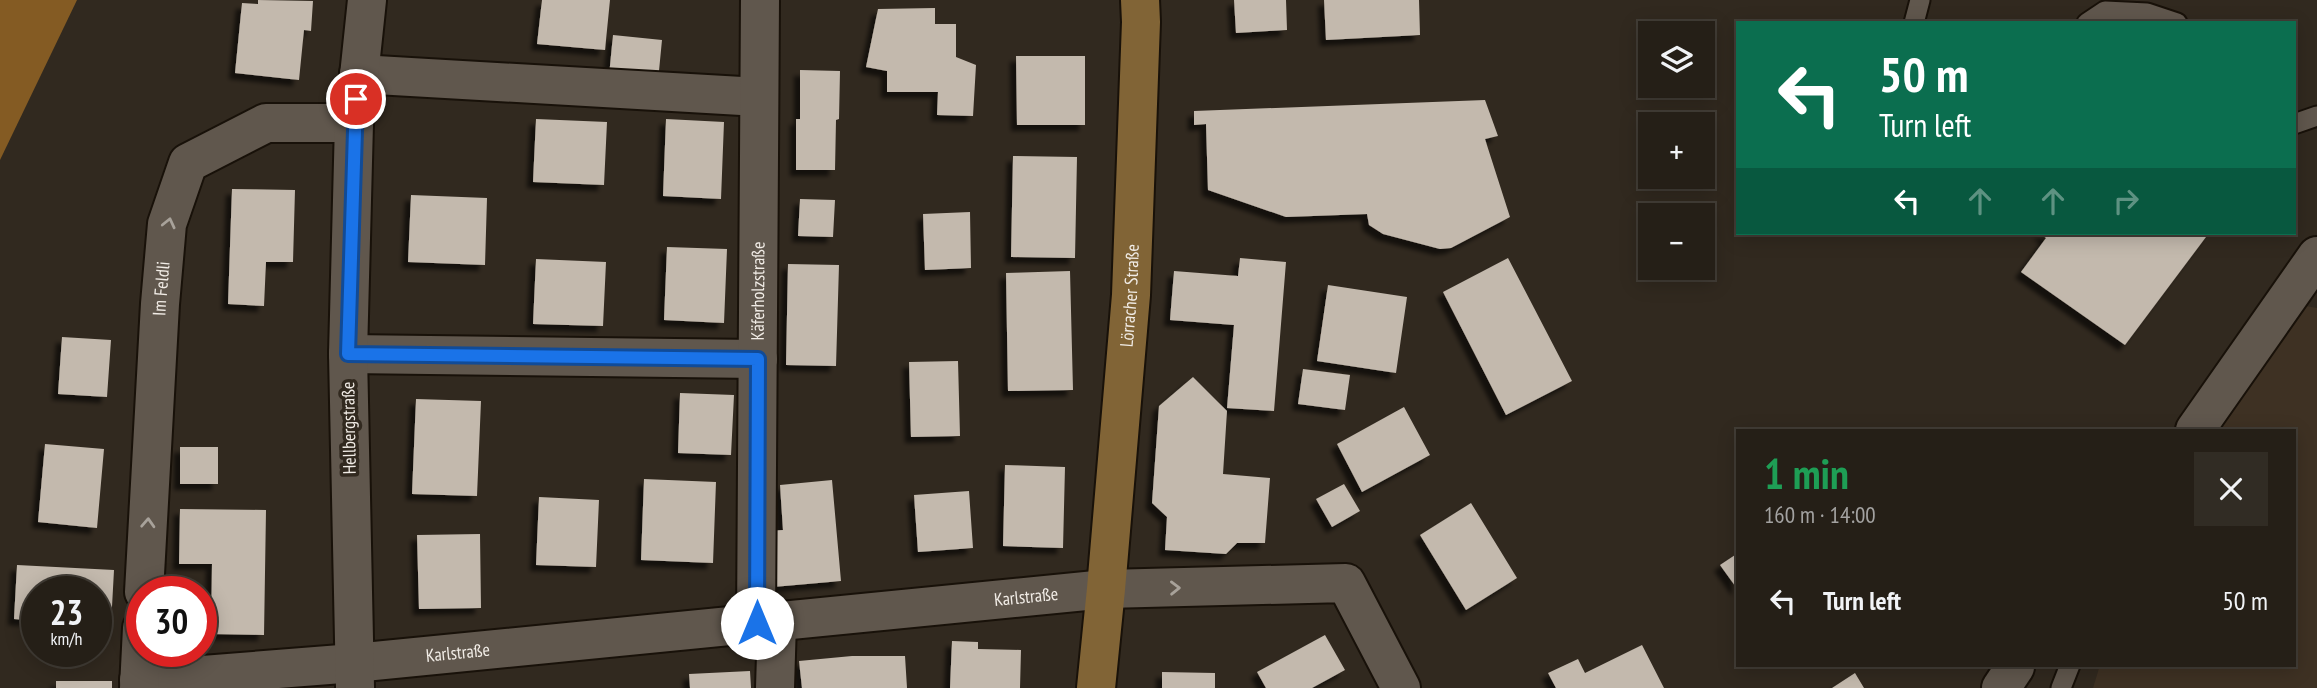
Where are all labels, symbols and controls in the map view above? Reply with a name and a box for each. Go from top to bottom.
map controls [1638,21,1715,280]
button: layers [1638,21,1715,98]
text: 50 m [1879,42,1968,106]
icon: left [1764,49,1855,140]
pin [326,69,386,129]
icon: arrive [337,80,375,118]
text: Turn left [1879,104,1971,146]
button: + [1638,112,1715,189]
icon: left [1888,182,1926,220]
icon: ahead [1961,182,1999,220]
icon: ahead [2034,182,2072,220]
icon: right [2107,182,2145,220]
button: − [1638,203,1715,280]
one-way arrow [160,217,175,229]
street label: Käferholzstraße [746,242,769,340]
street label: Lörracher Straße [1115,244,1144,348]
street label: Im Feldli [147,260,175,316]
street label: Hellbergstraße [336,381,361,475]
text: 1 min [1764,446,1849,501]
button: close [2194,452,2268,526]
text: 160 m · 14:00 [1764,500,1876,529]
one-way arrow [140,518,155,529]
speed limit sign: 30 [126,576,217,667]
one-way arrow [1169,580,1180,595]
street label: Karlstraße [993,582,1059,611]
icon: left [1764,582,1802,620]
text: Turn left [1823,584,1901,617]
text: 50 m [2222,584,2268,617]
position arrow [720,586,794,660]
text: 23 [50,589,83,635]
text: km/h [51,627,82,650]
street label: Karlstraße [425,638,491,667]

